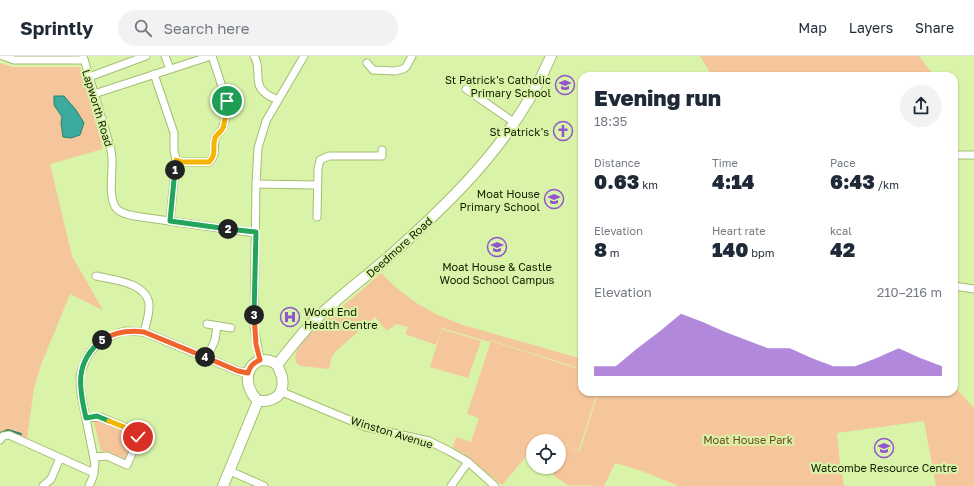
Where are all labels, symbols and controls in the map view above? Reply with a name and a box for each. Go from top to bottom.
search box [118,10,398,46]
text: Sprintly [20,16,94,39]
icon: search [132,17,154,39]
text: Search here [164,19,249,37]
text: Map [798,19,827,36]
text: Layers [849,19,893,36]
text: Share [915,19,954,36]
street label: Lapworth Road [80,68,116,148]
place label: St Patrick's Catholic Primary School [445,73,551,99]
school or university icon: St Patrick's Catholic Primary School [554,74,576,96]
pin [210,84,244,118]
text: Evening run [594,84,721,111]
button: share [900,85,942,127]
icon: arrive [216,90,238,112]
text: 18:35 [594,113,627,129]
church icon: St Patrick's [552,120,574,142]
place label: St Patrick's [490,125,549,138]
text: Distance [594,156,640,169]
text: Time [712,156,738,169]
text: Pace [830,156,856,169]
pin: 1 [165,160,185,180]
text: 1 [172,163,178,176]
text: 0.63 [594,169,639,193]
text: 4:14 [712,169,755,193]
text: 6:43 [830,169,875,193]
text: km [639,178,658,191]
text: /km [875,178,899,191]
place label: Moat House Primary School [460,187,540,213]
school or university icon: Moat House Primary School [543,188,565,210]
street label: Deedmore Road [364,214,434,280]
pin: 2 [218,219,238,239]
text: 2 [225,222,231,235]
text: Elevation [594,224,643,237]
text: Heart rate [712,224,766,237]
text: kcal [830,224,852,237]
school or university icon: Moat House & Castle Wood School Campus [486,236,508,258]
text: 8 [594,237,607,261]
text: 140 [712,237,748,261]
text: 42 [830,237,855,261]
text: m [607,246,620,259]
text: bpm [748,246,774,259]
place label: Moat House & Castle Wood School Campus [440,260,555,286]
text: Elevation [594,284,652,300]
text: 210–216 m [877,284,942,300]
pin: 3 [244,305,264,325]
place label: Wood End Health Centre [304,305,378,331]
hospital icon: Wood End Health Centre [279,306,301,328]
text: 3 [251,308,257,321]
pin: 5 [92,330,112,350]
text: 5 [99,333,105,346]
pin: 4 [195,347,215,367]
text: 4 [202,350,208,363]
street label: Winston Avenue [349,413,435,451]
pin [121,420,155,454]
icon: check [127,426,149,448]
park label: Moat House Park [703,433,793,446]
map controls [526,434,566,474]
button: locate [526,434,566,474]
school or university icon: Watcombe Resource Centre [873,437,895,459]
place label: Watcombe Resource Centre [811,461,957,474]

